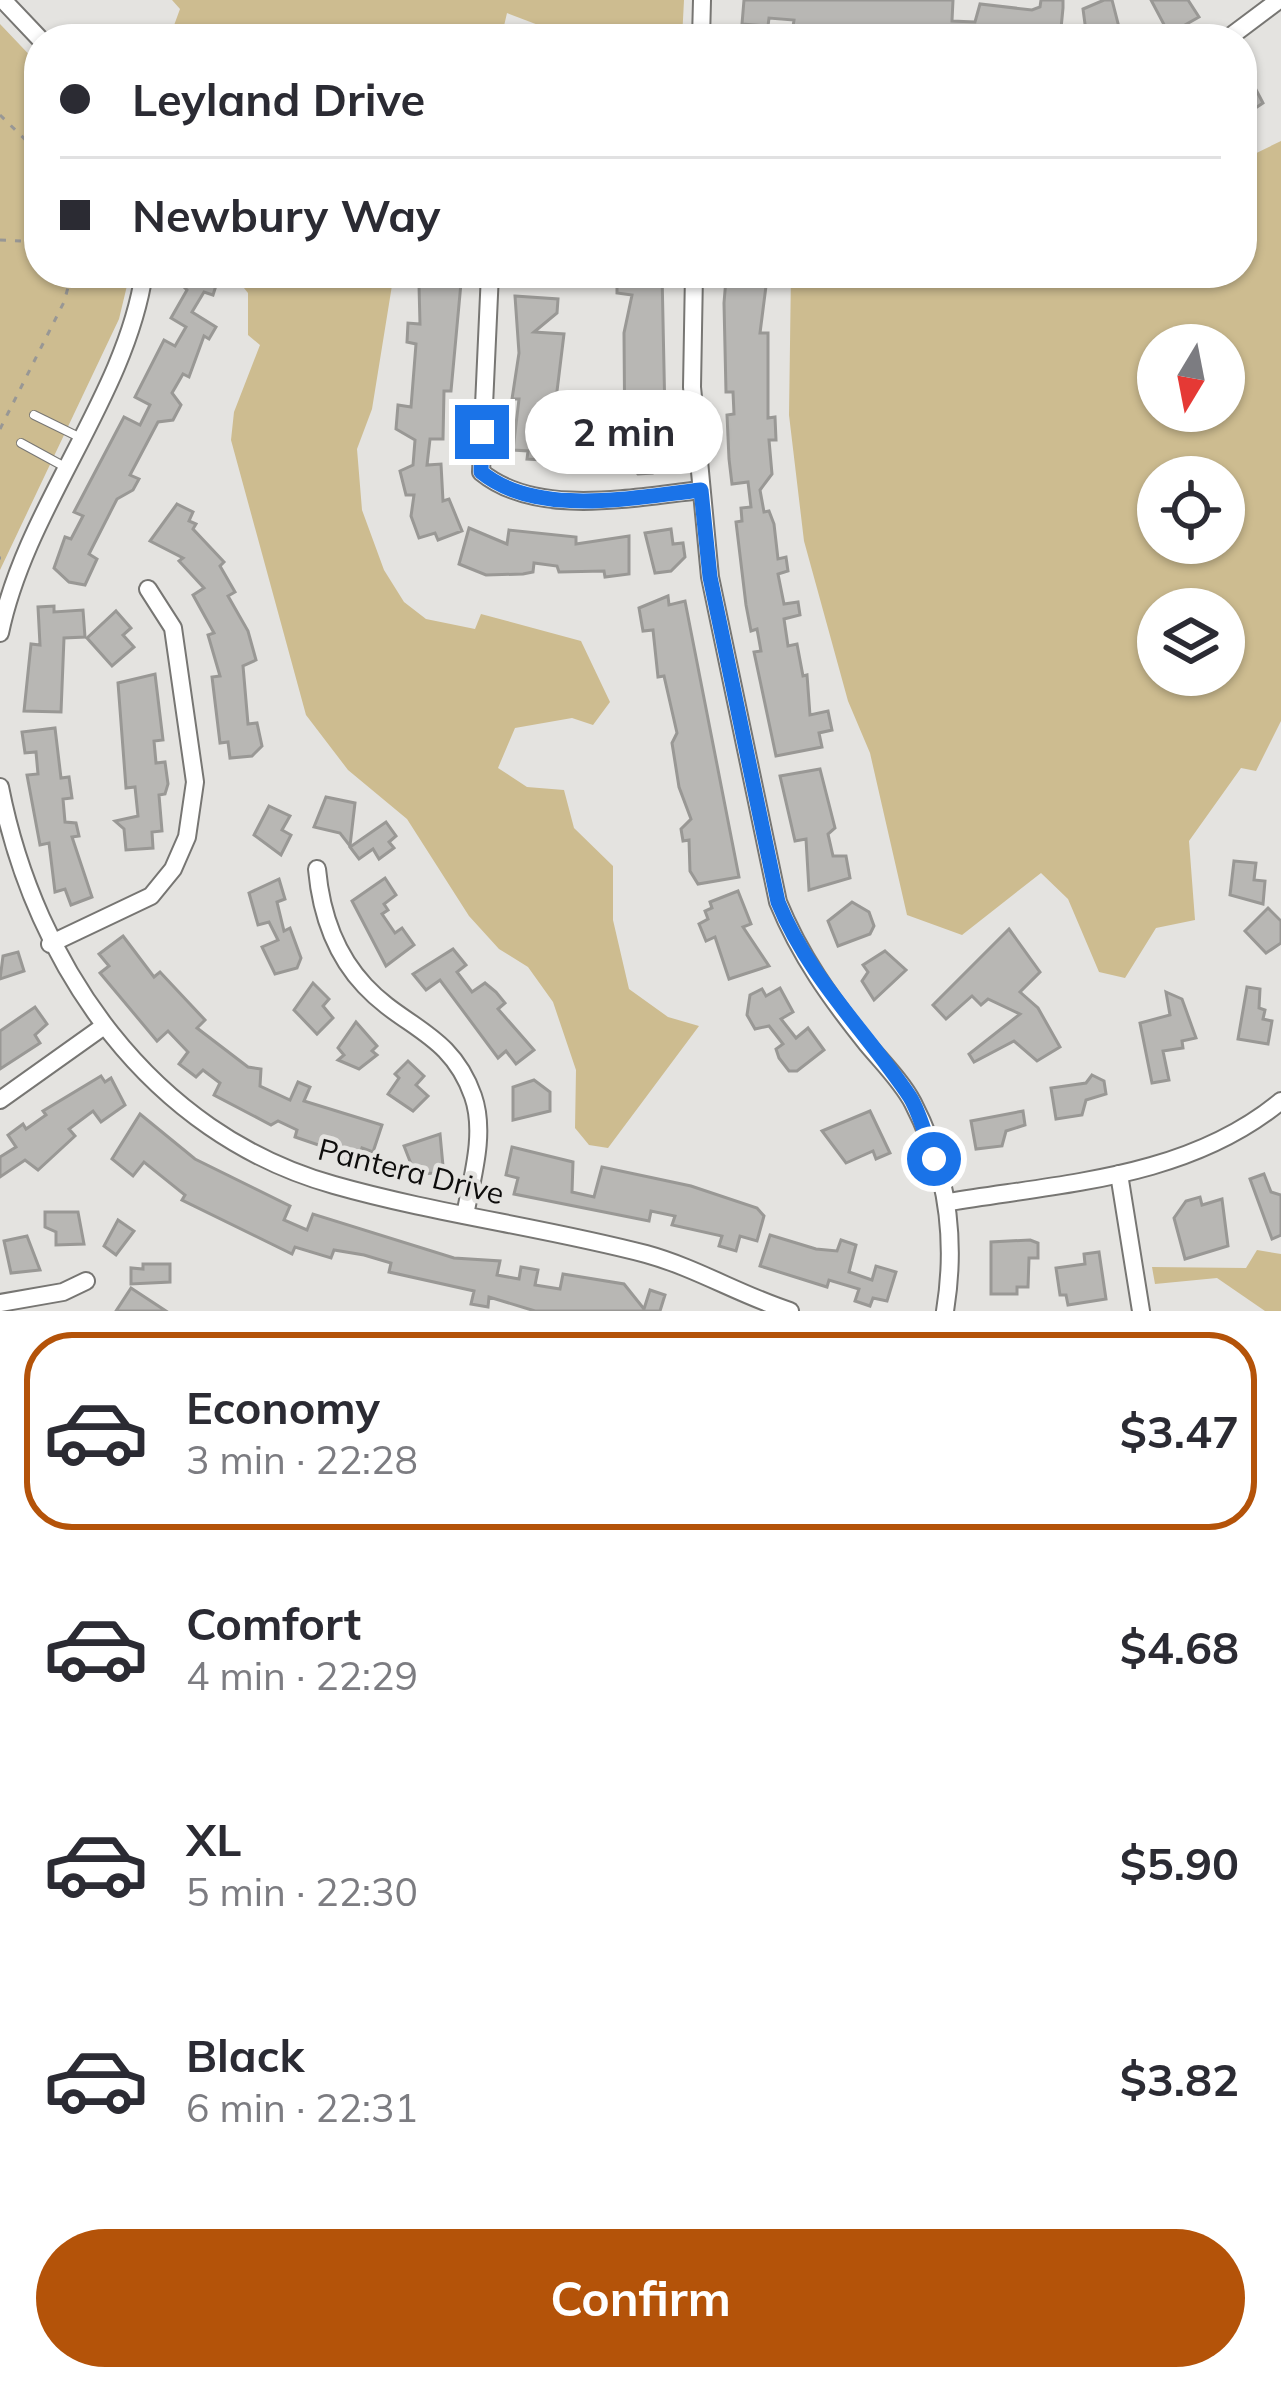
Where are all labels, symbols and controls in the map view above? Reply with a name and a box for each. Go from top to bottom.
text: Leyland Drive [132,71,425,127]
text: Newbury Way [132,187,440,243]
north arrow [1137,324,1245,432]
map controls [1137,324,1245,696]
callout: 2 min [524,390,722,474]
route end [455,405,509,459]
text: 2 min [573,407,675,456]
button: locate [1137,456,1245,564]
button: layers [1137,588,1245,696]
street label: Pantera Drive [314,1130,508,1212]
route start [907,1132,961,1186]
icon: car [42,1377,150,1485]
text: Economy [186,1379,380,1435]
text: $3.47 [1120,1403,1239,1459]
text: 3 min · 22:28 [186,1435,418,1484]
icon: car [42,1593,150,1701]
text: Comfort [186,1595,361,1651]
text: $4.68 [1120,1619,1239,1675]
text: 4 min · 22:29 [186,1651,418,1700]
icon: car [42,1809,150,1917]
text: XL [186,1811,241,1867]
text: $5.90 [1120,1835,1239,1891]
text: 5 min · 22:30 [186,1867,418,1916]
icon: car [42,2025,150,2133]
text: Black [186,2027,304,2083]
text: $3.82 [1120,2051,1239,2107]
text: 6 min · 22:31 [186,2083,418,2132]
button: Confirm [36,2229,1245,2367]

